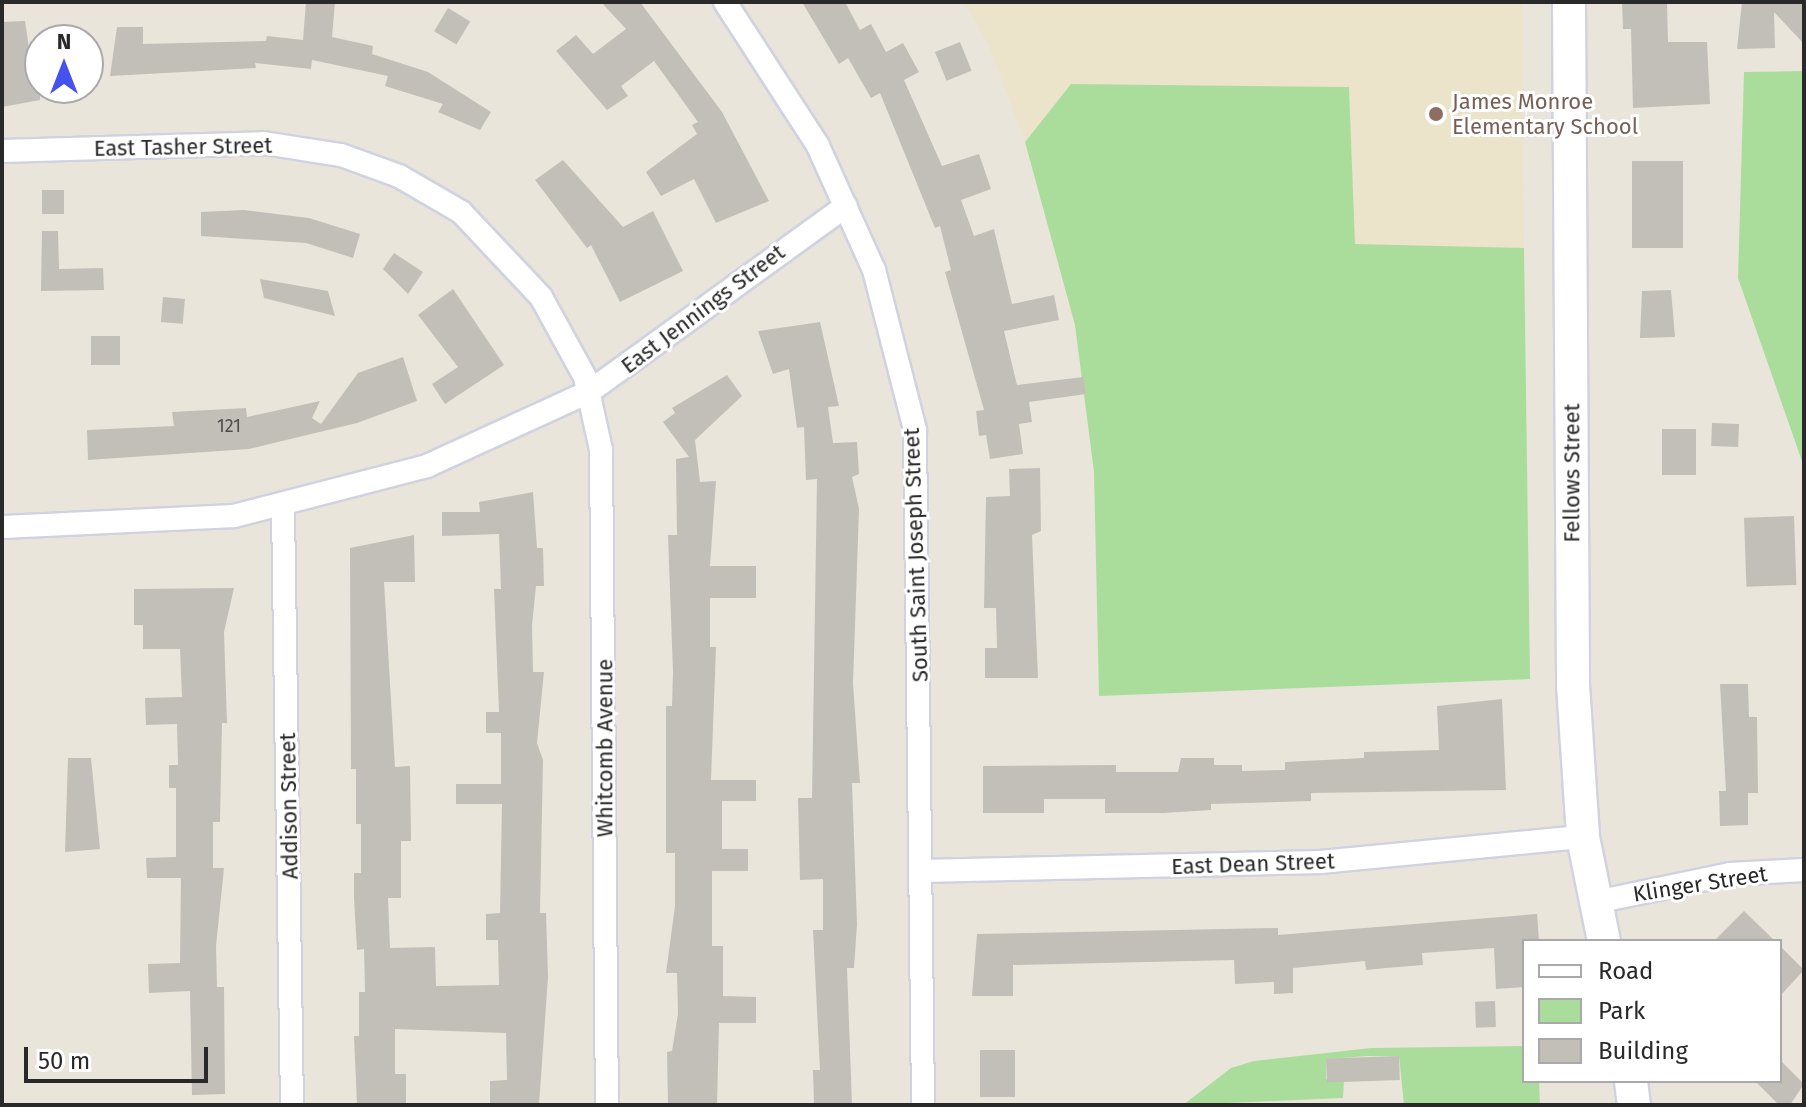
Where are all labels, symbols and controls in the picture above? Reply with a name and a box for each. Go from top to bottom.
north arrow [24,24,104,104]
text: N [57,28,71,55]
place label: James Monroe Elementary School [1452,88,1638,140]
marker: James Monroe Elementary School [1427,105,1445,123]
street label: East Tasher Street [94,132,272,162]
street label: East Jennings Street [616,239,790,379]
street label: Fellows Street [1559,403,1585,543]
house number: 121 [217,415,241,437]
street label: South Saint Joseph Street [898,427,934,683]
street label: Whitcomb Avenue [592,659,618,837]
street label: Addison Street [275,732,303,880]
street label: East Dean Street [1171,848,1335,880]
street label: Klinger Street [1631,860,1769,908]
legend [1522,939,1782,1083]
text: Road [1598,957,1653,985]
text: Park [1598,997,1645,1025]
scale bar [28,1031,212,1081]
text: Building [1598,1037,1688,1065]
text: 50 m [38,1047,90,1075]

